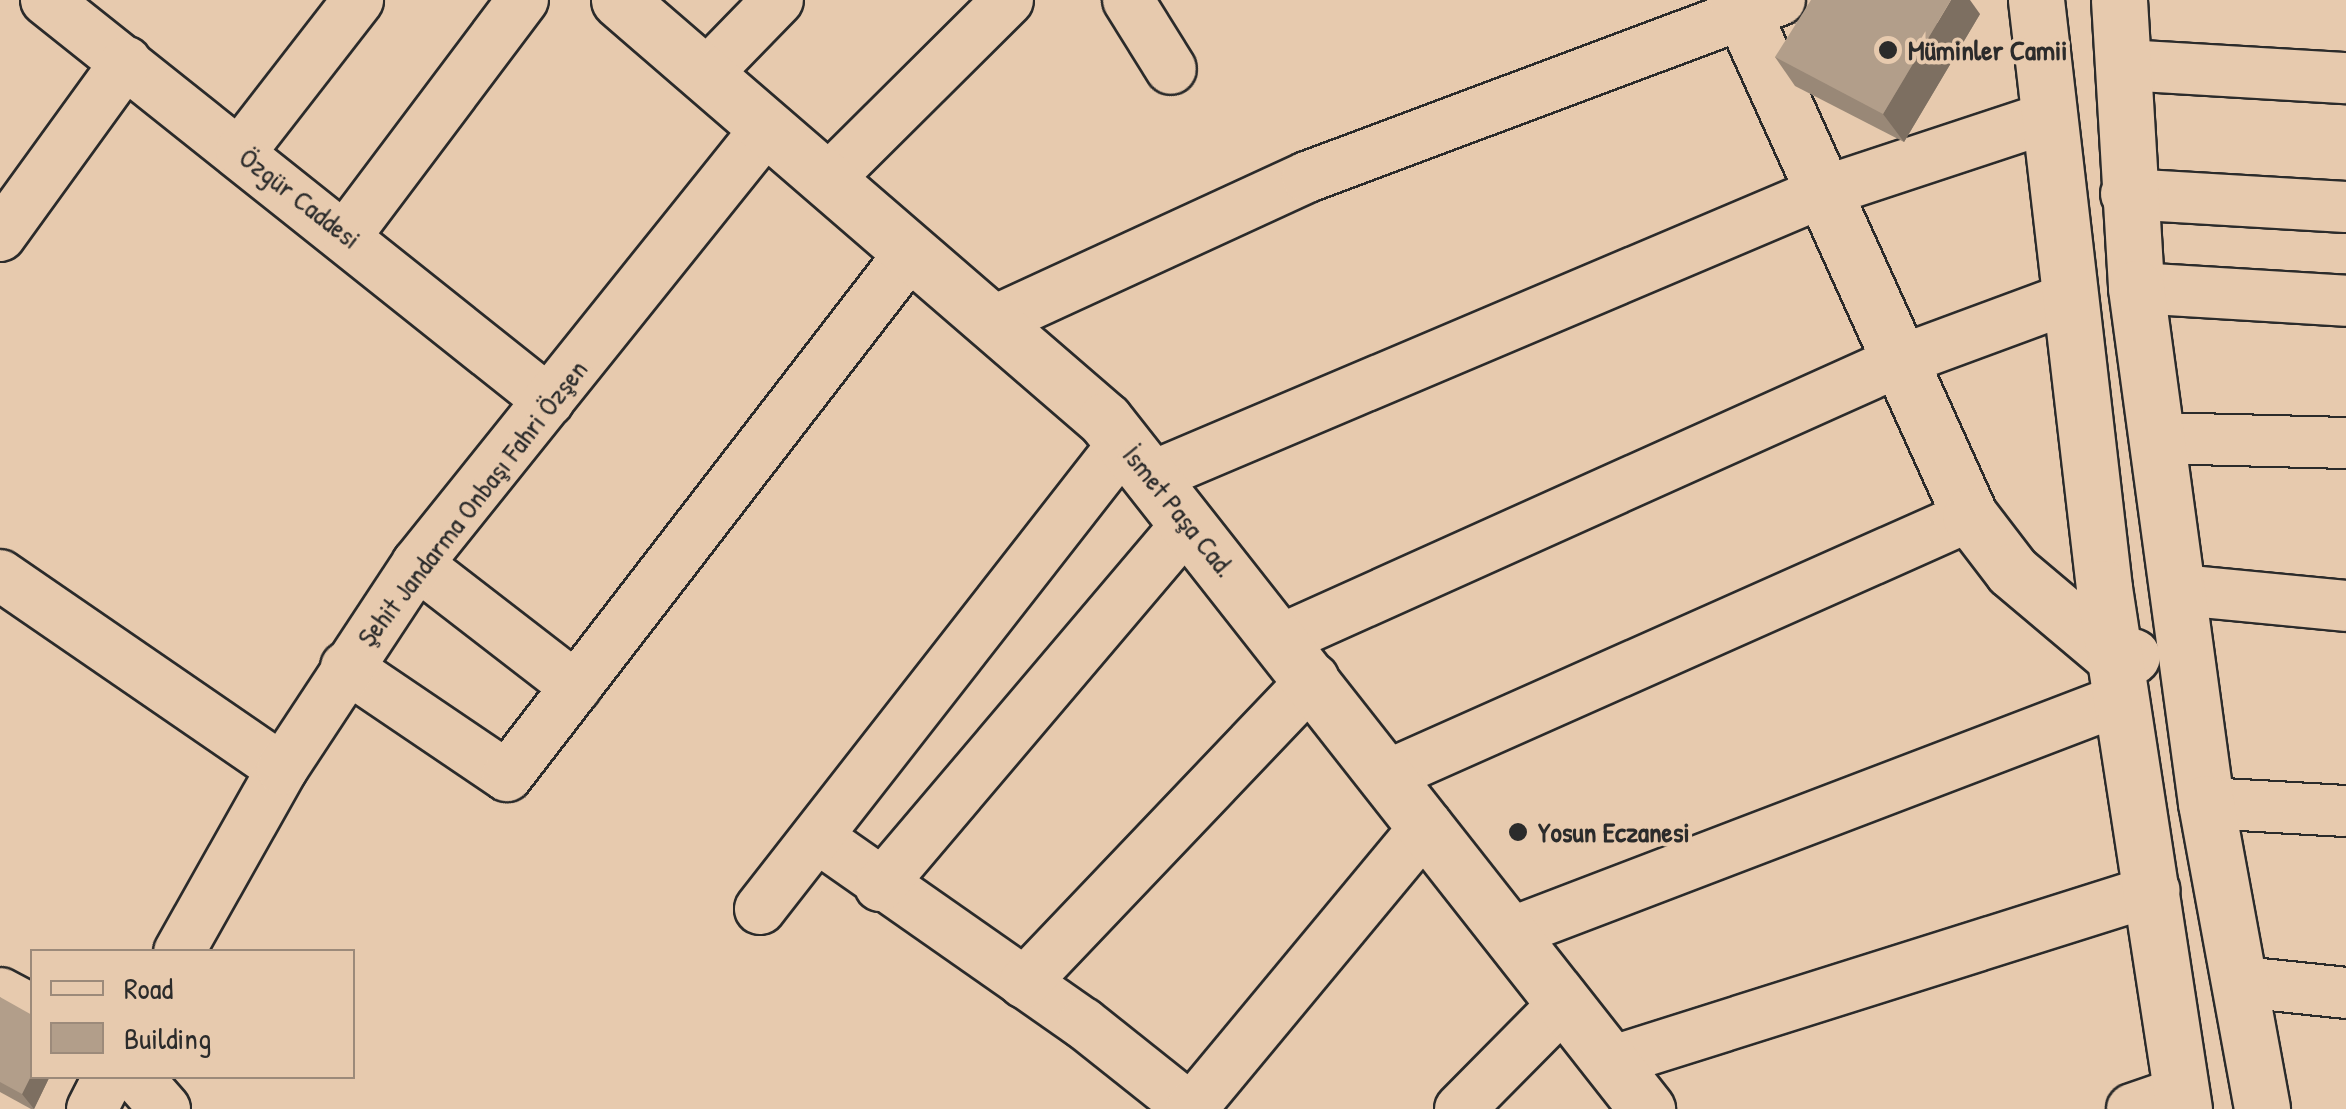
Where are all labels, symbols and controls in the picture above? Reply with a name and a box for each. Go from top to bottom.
place label: Müminler Camii [1908,33,2068,67]
marker: Müminler Camii [1877,39,1899,61]
street label: Özgür Caddesi [233,140,367,256]
street label: Şehit Jandarma Onbaşı Fahri Özşen [350,353,594,653]
street label: İsmet Paşa Cad. [1116,438,1242,584]
place label: Yosun Eczanesi [1538,815,1690,849]
marker: Yosun Eczanesi [1507,821,1529,843]
legend [30,949,355,1079]
text: Road [124,968,173,1008]
text: Building [124,1018,211,1058]

